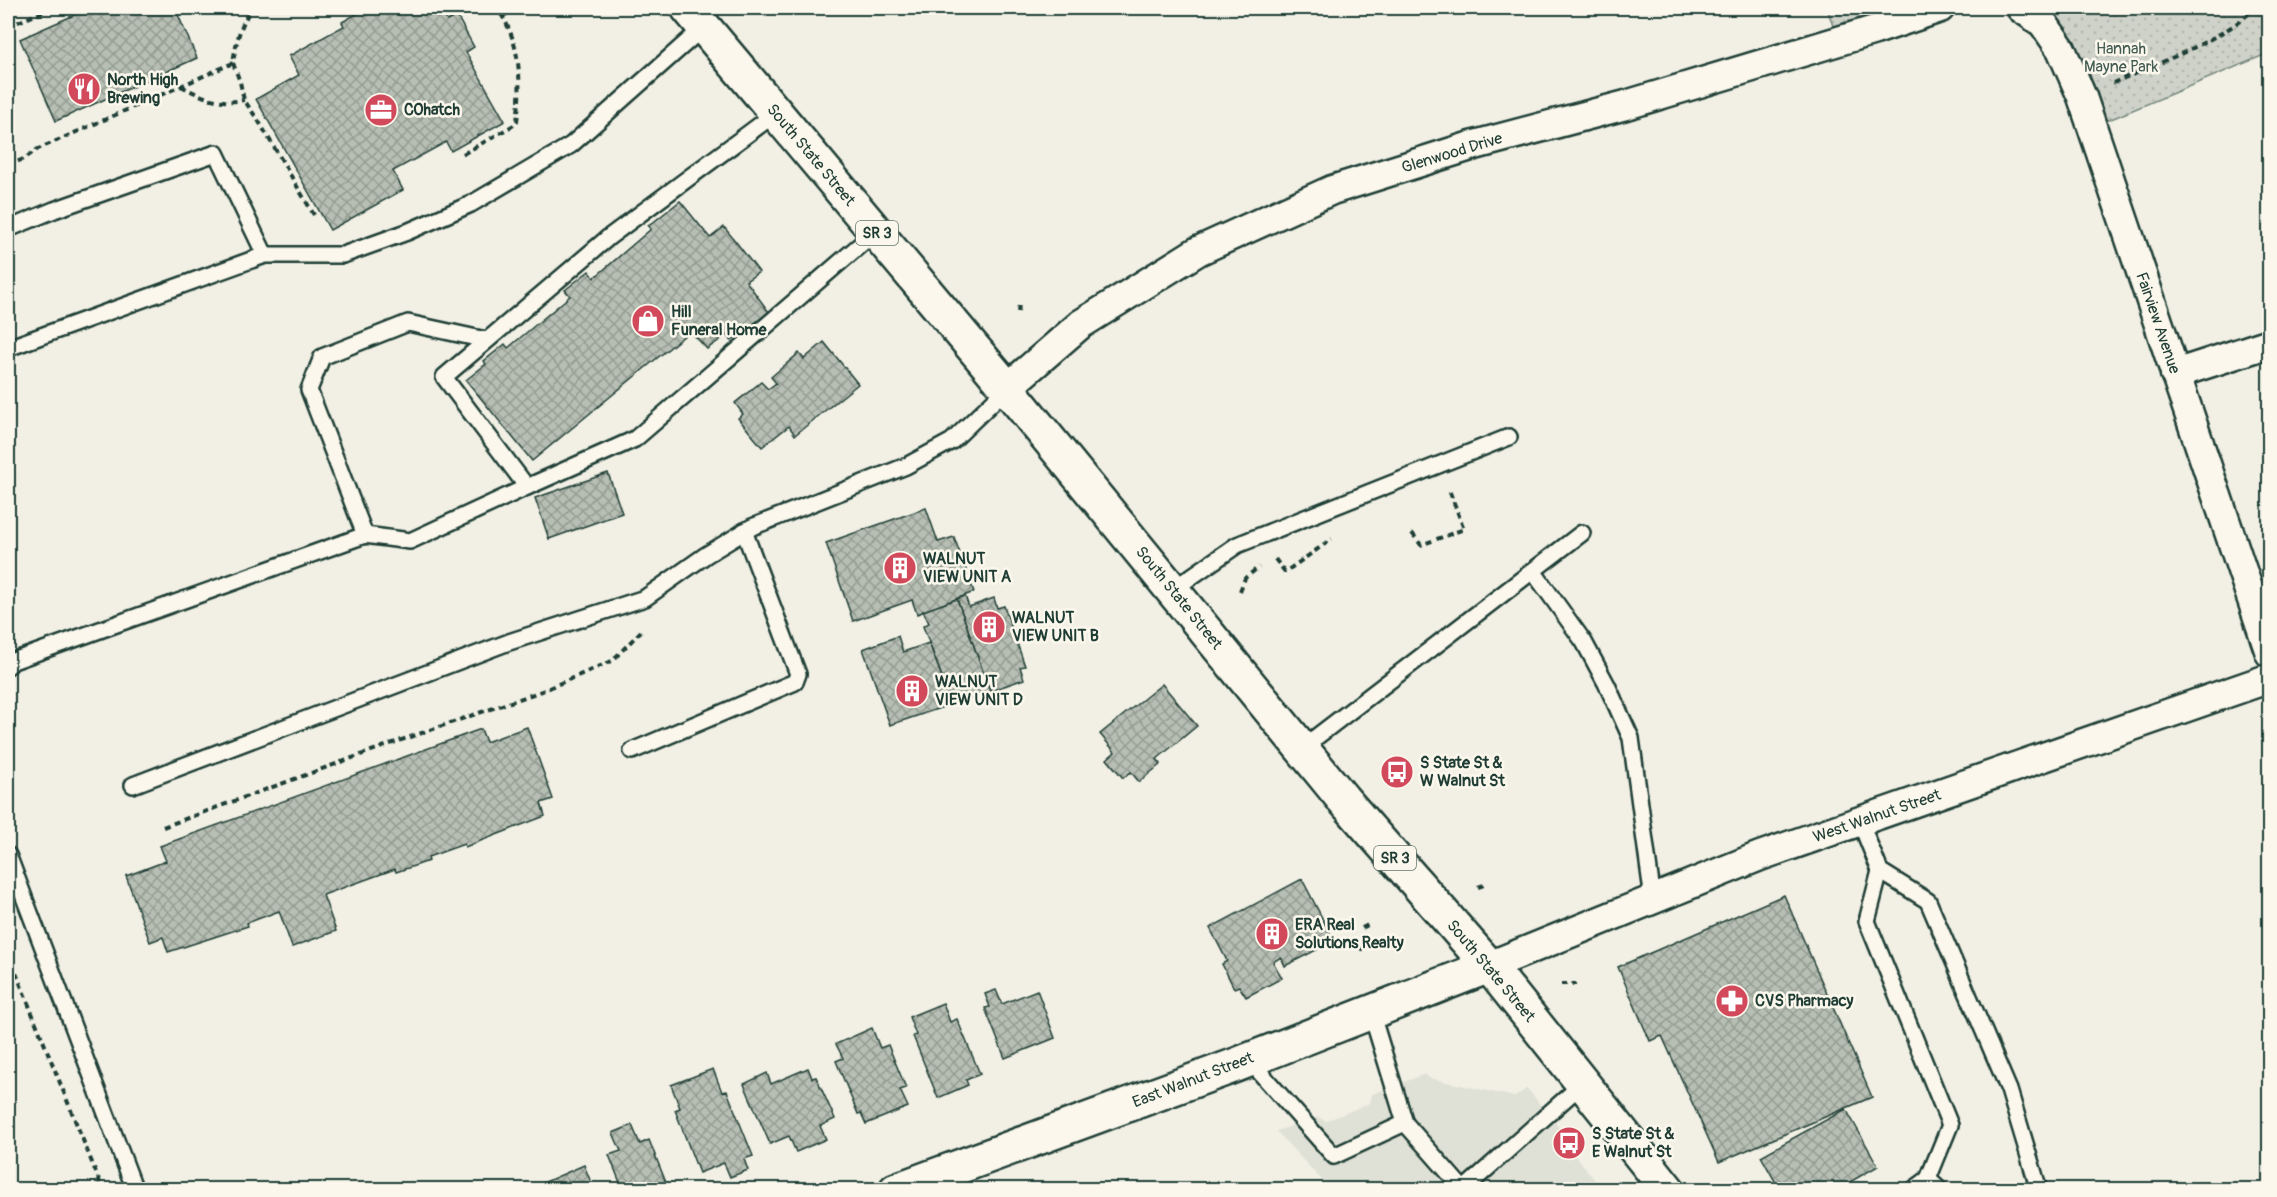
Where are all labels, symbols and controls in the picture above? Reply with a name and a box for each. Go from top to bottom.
park label: Hannah Mayne Park [2084,39,2158,77]
place label: North High Brewing [107,70,179,108]
restaurant icon: North High Brewing [66,71,102,107]
office icon: COhatch [363,92,399,128]
place label: COhatch [404,100,460,120]
street label: South State Street [762,100,860,211]
street label: Glenwood Drive [1399,128,1505,178]
road number: SR 3 [856,221,898,245]
street label: Fairview Avenue [2131,270,2185,376]
place label: Hill Funeral Home [671,302,768,340]
shop icon: Hill Funeral Home [630,303,666,339]
street label: South State Street [1131,542,1227,654]
place label: WALNUT VIEW UNIT A [923,549,1012,587]
building icon: WALNUT VIEW UNIT A [882,550,918,586]
place label: WALNUT VIEW UNIT B [1012,608,1099,646]
building icon: WALNUT VIEW UNIT B [971,609,1007,645]
place label: WALNUT VIEW UNIT D [935,672,1023,710]
building icon: WALNUT VIEW UNIT D [894,673,930,709]
place label: S State St & W Walnut St [1420,753,1505,791]
bus stop icon: S State St & W Walnut St [1379,754,1415,790]
street label: West Walnut Street [1810,785,1944,847]
road number: SR 3 [1374,846,1416,870]
place label: ERA Real Solutions Realty [1295,915,1404,953]
building icon: ERA Real Solutions Realty [1254,916,1290,952]
street label: South State Street [1442,916,1540,1027]
pharmacy icon: CVS Pharmacy [1714,983,1750,1019]
place label: CVS Pharmacy [1755,991,1854,1011]
street label: East Walnut Street [1130,1048,1257,1112]
place label: S State St & E Walnut St [1592,1124,1675,1162]
bus stop icon: S State St & E Walnut St [1551,1125,1587,1161]

